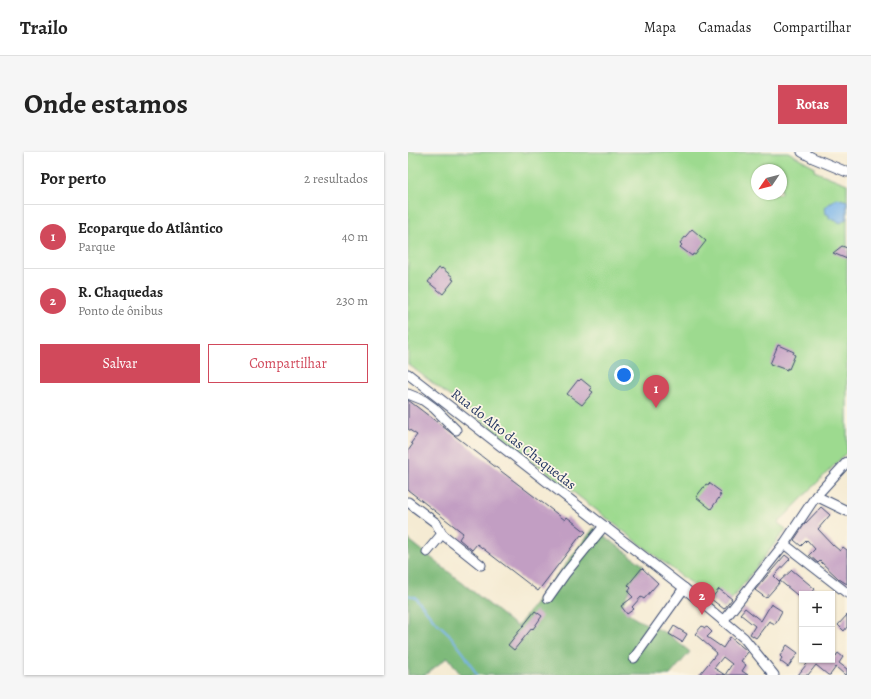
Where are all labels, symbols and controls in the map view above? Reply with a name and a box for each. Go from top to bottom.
text: Trailo [20,15,68,41]
text: Mapa [644,18,676,37]
text: Camadas [698,18,751,37]
text: Compartilhar [773,18,851,37]
text: Onde estamos [24,85,188,123]
button: Rotas [778,85,847,124]
north arrow [751,164,787,200]
text: Por perto [40,167,106,190]
text: 2 resultados [304,170,368,187]
text: Ecoparque do Atlântico [78,218,223,238]
text: 1 [51,228,55,245]
text: 40 m [342,228,368,245]
text: Parque [78,238,115,255]
text: R. Chaquedas [78,282,163,302]
text: 2 [50,292,56,309]
text: 230 m [336,292,368,309]
text: Ponto de ônibus [78,302,163,319]
button: Salvar [40,344,200,383]
button: Compartilhar [208,344,368,383]
your location [614,365,634,385]
pin: 1 [643,375,669,408]
street label: Rua do Alto das Chaquedas [447,385,580,494]
pin: 2 [689,582,715,615]
map controls [799,591,835,663]
button: + [799,591,835,627]
button: − [799,627,835,663]

